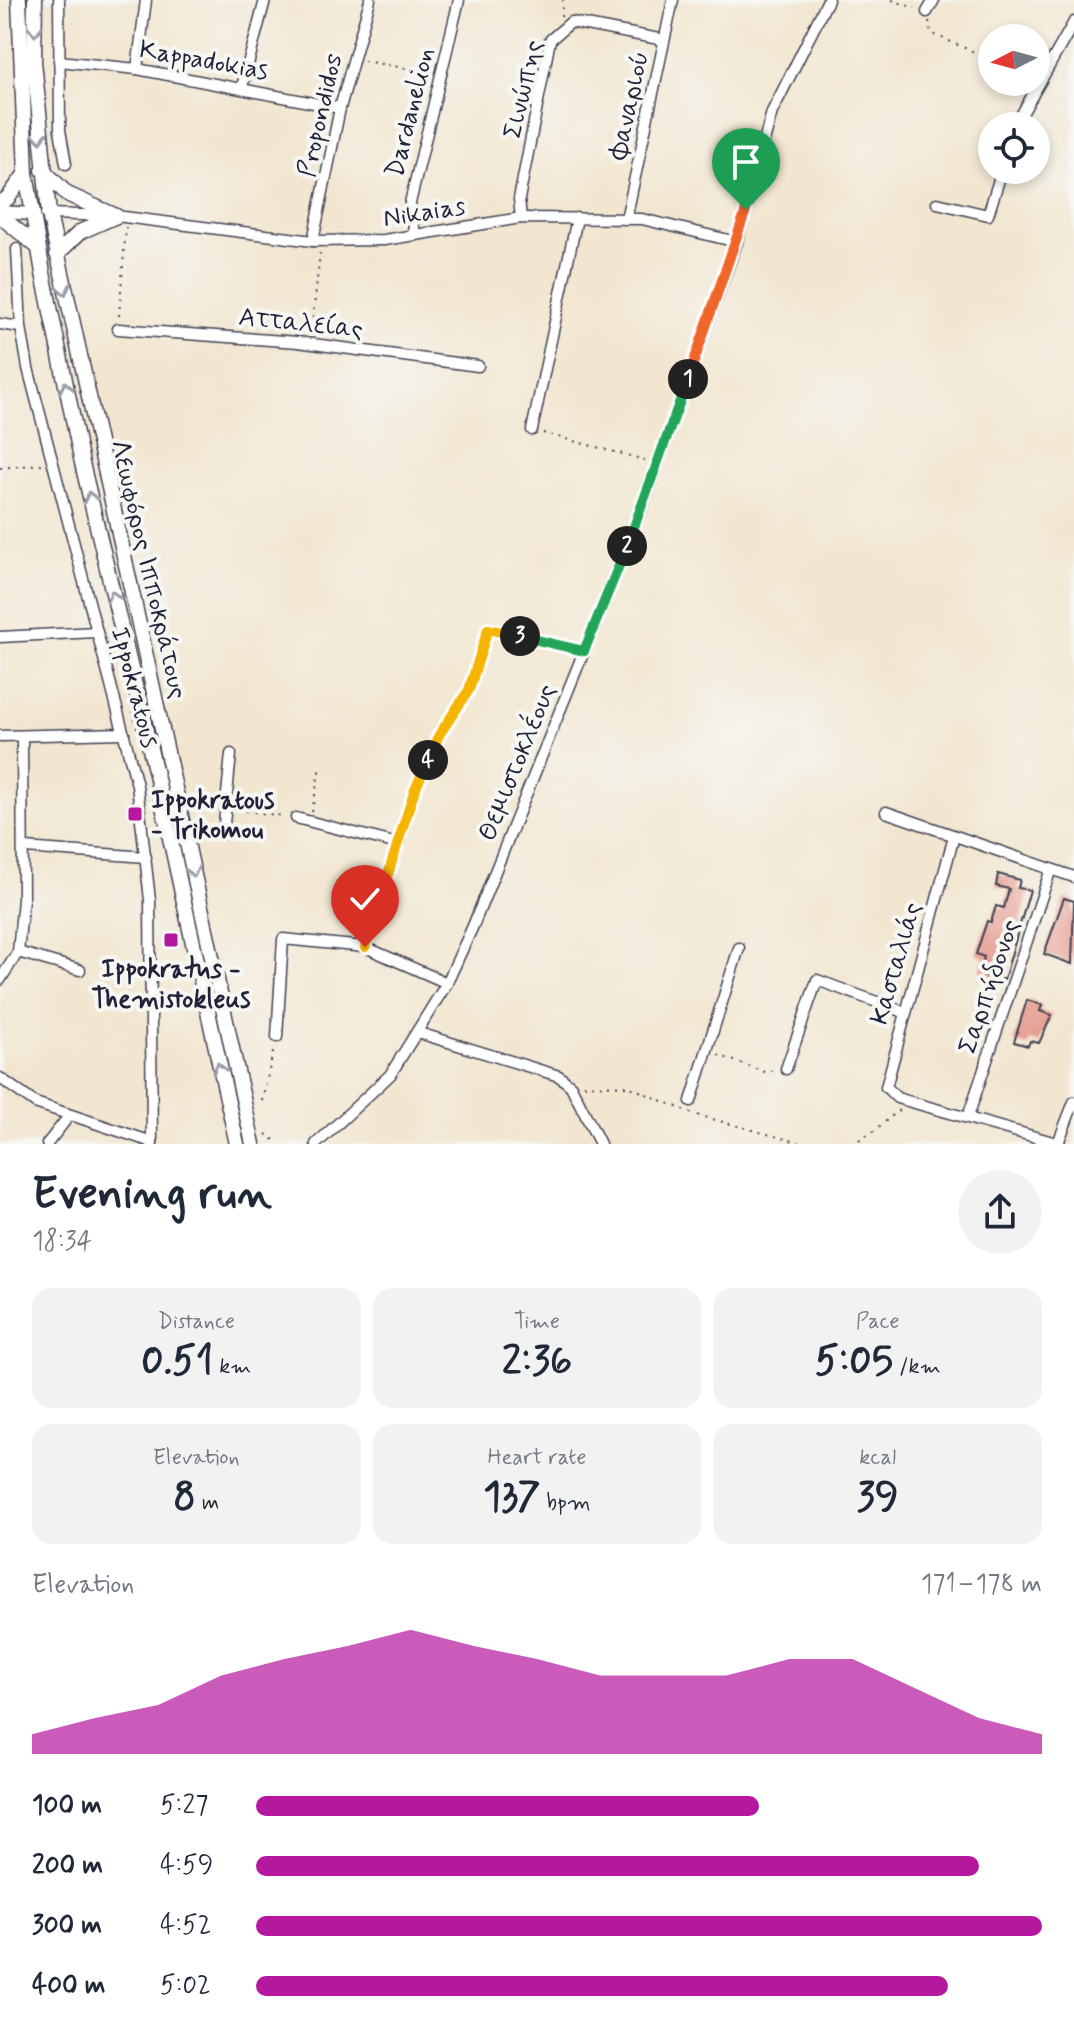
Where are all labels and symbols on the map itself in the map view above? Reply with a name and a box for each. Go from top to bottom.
north arrow [978,24,1050,96]
one-way arrow [26,25,43,38]
street label: Kappadokias [136,33,271,89]
street label: Σινώπης [496,37,552,142]
street label: Dardanelion [378,44,443,181]
street label: Φαναριού [602,48,658,164]
street label: Propondidos [290,50,352,181]
pin [712,128,780,210]
one-way arrow [31,132,48,145]
street label: Nikaias [381,190,468,236]
one-way arrow [55,283,72,297]
street label: Ατταλείας [237,301,365,347]
pin: 1 [668,359,708,399]
one-way arrow [58,380,75,394]
street label: Λεωφόρος Ιπποκράτους [102,436,194,702]
one-way arrow [82,491,99,505]
pin: 2 [607,526,647,566]
one-way arrow [106,590,123,603]
pin: 3 [500,616,540,656]
street label: Ippokratous [102,623,166,752]
street label: Θεμιστοκλέους [471,679,565,846]
pin: 4 [408,740,448,780]
place label: Ippokratous - Trikomou [151,784,275,848]
marker: Ippokratous - Trikomou [126,805,144,823]
one-way arrow [184,865,201,879]
pin [331,865,399,947]
street label: Κασταλιάς [863,899,931,1029]
street label: Σαρπήδονος [951,915,1029,1058]
marker: Ippokratus - Themistokleus [162,931,180,949]
place label: Ippokratus - Themistokleus [92,953,250,1017]
one-way arrow [211,1062,228,1076]

